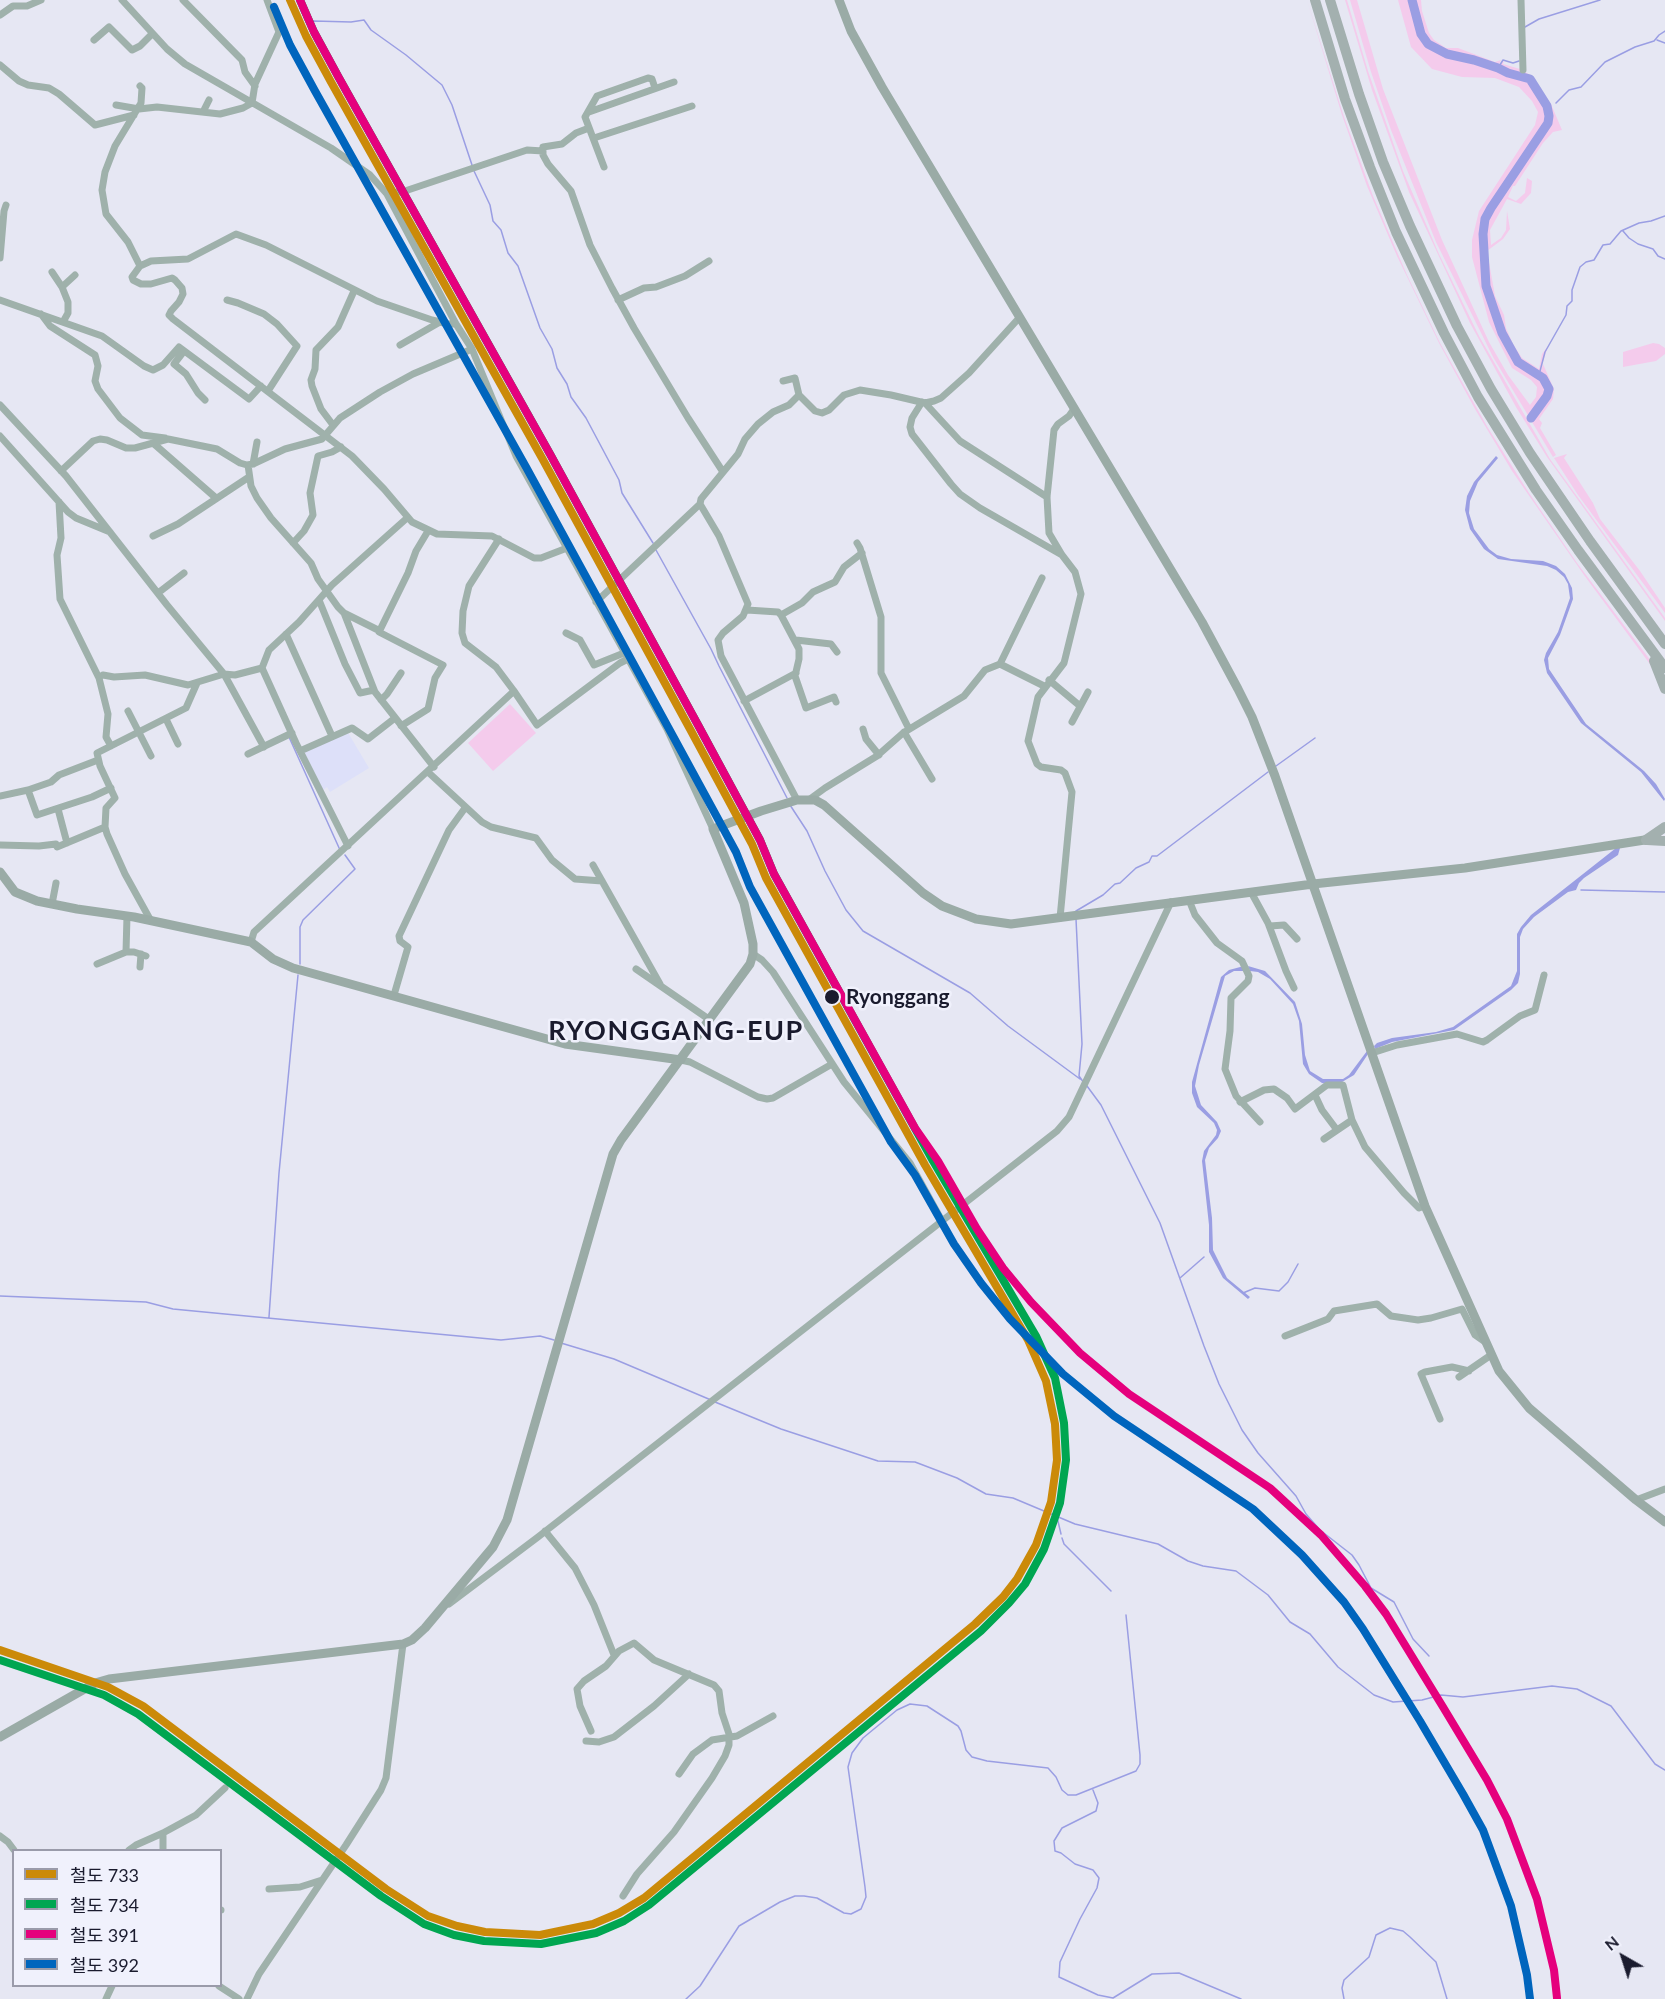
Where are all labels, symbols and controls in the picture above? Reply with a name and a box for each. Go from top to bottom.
place label: Ryonggang [846,984,949,1010]
marker: Ryonggang [823,988,841,1006]
district label: RYONGGANG-EUP [548,1015,804,1047]
legend [12,1849,222,1987]
text: 철도 733 [70,1864,139,1886]
text: 철도 734 [70,1894,139,1916]
text: 철도 391 [70,1924,139,1946]
north arrow [1593,1927,1653,1987]
text: N [1601,1931,1622,1954]
text: 철도 392 [70,1954,139,1976]

